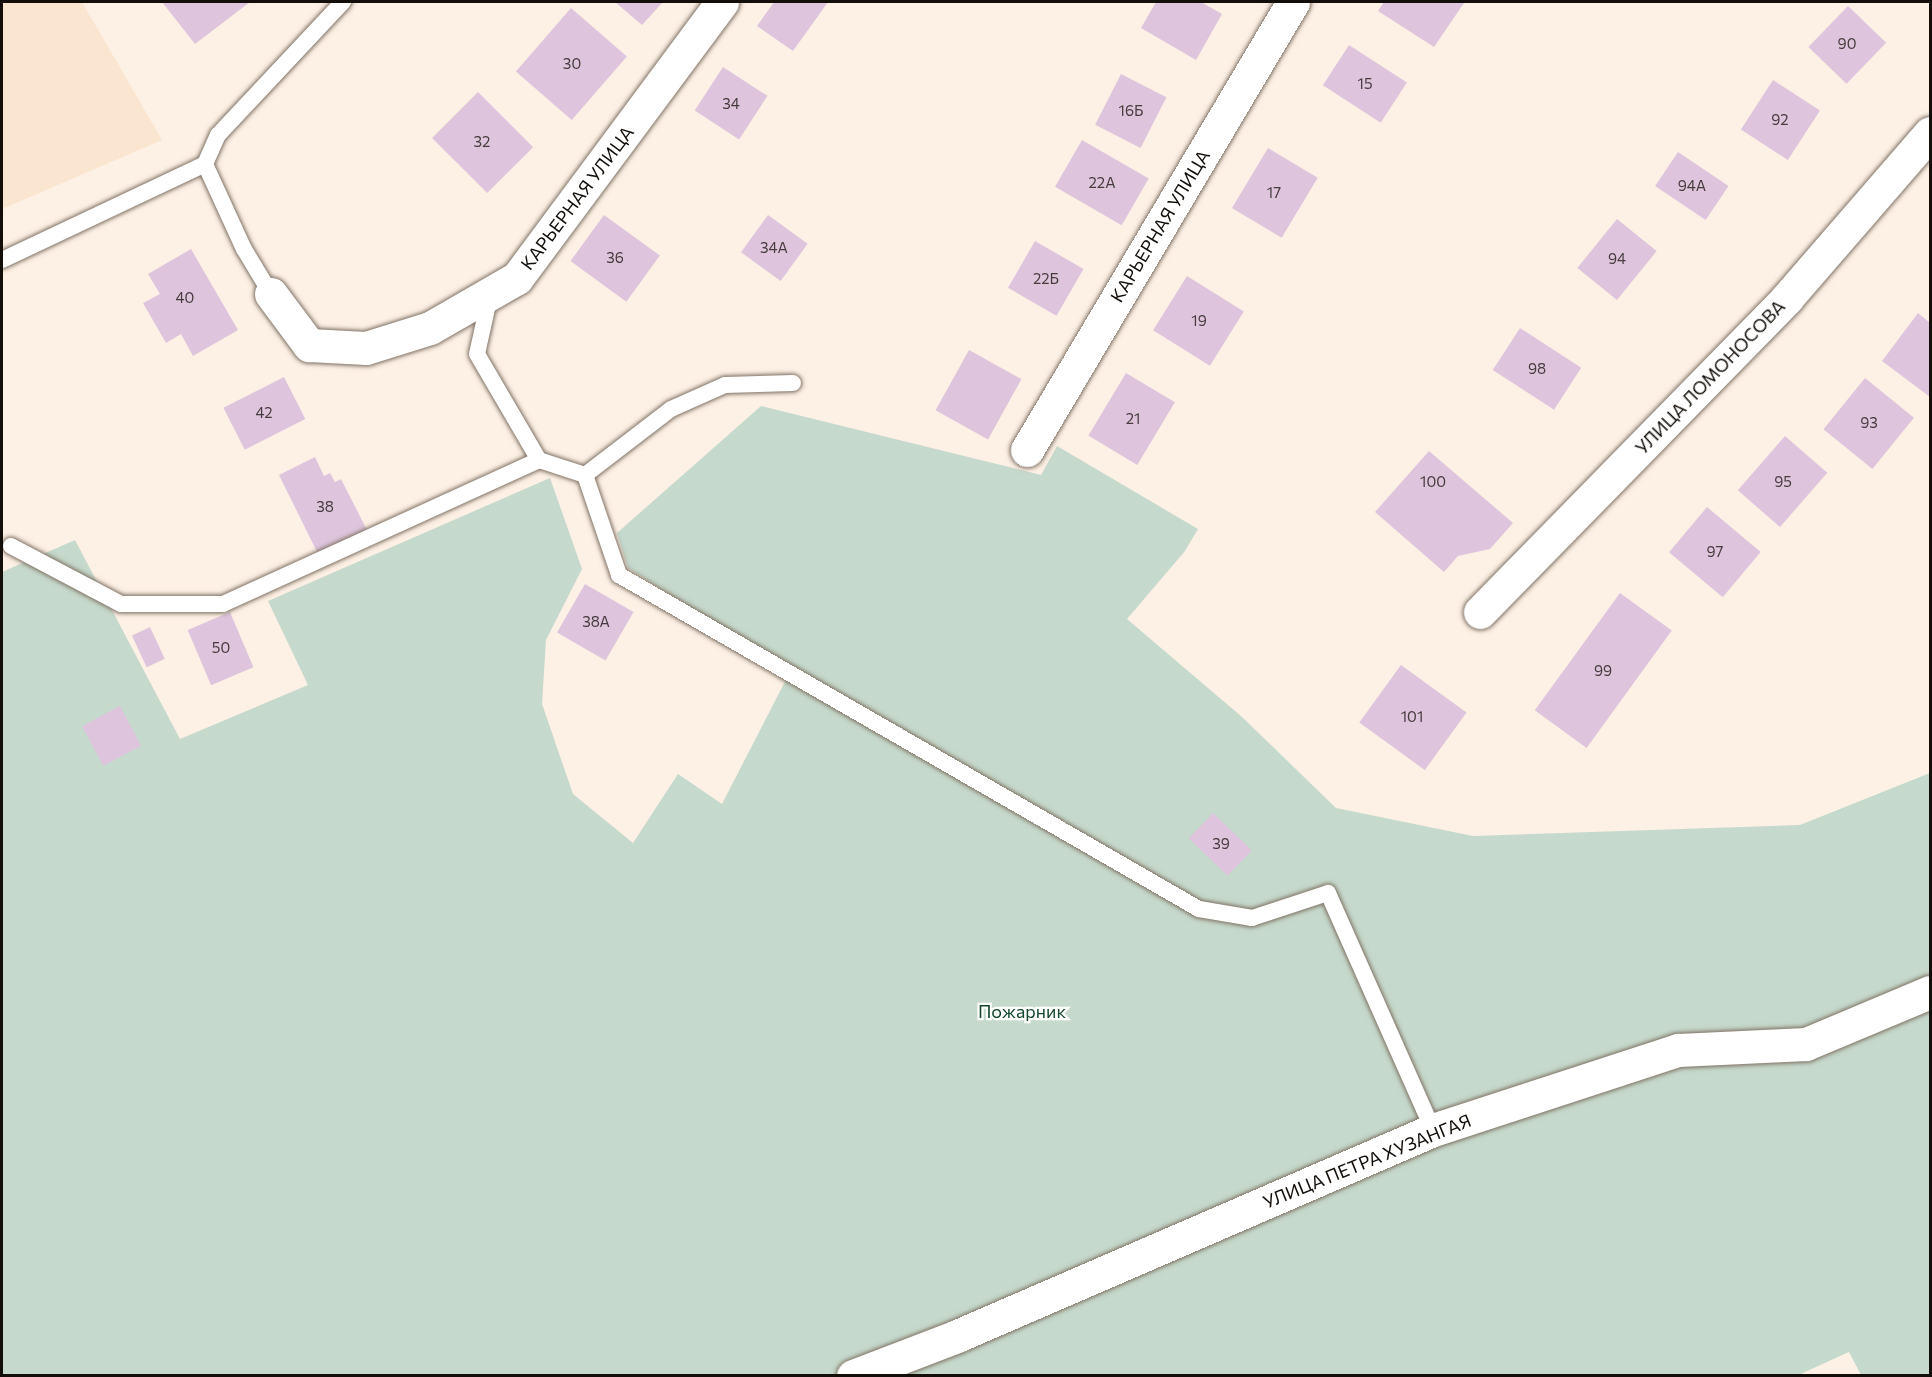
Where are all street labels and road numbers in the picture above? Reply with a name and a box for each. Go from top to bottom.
street label: КАРЬЕРНАЯ УЛИЦА [516,122,638,274]
street label: КАРЬЕРНАЯ УЛИЦА [1106,146,1214,306]
street label: УЛИЦА ЛОМОНОСОВА [1631,295,1789,459]
street label: УЛИЦА ПЕТРА ХУЗАНГАЯ [1260,1109,1474,1213]

